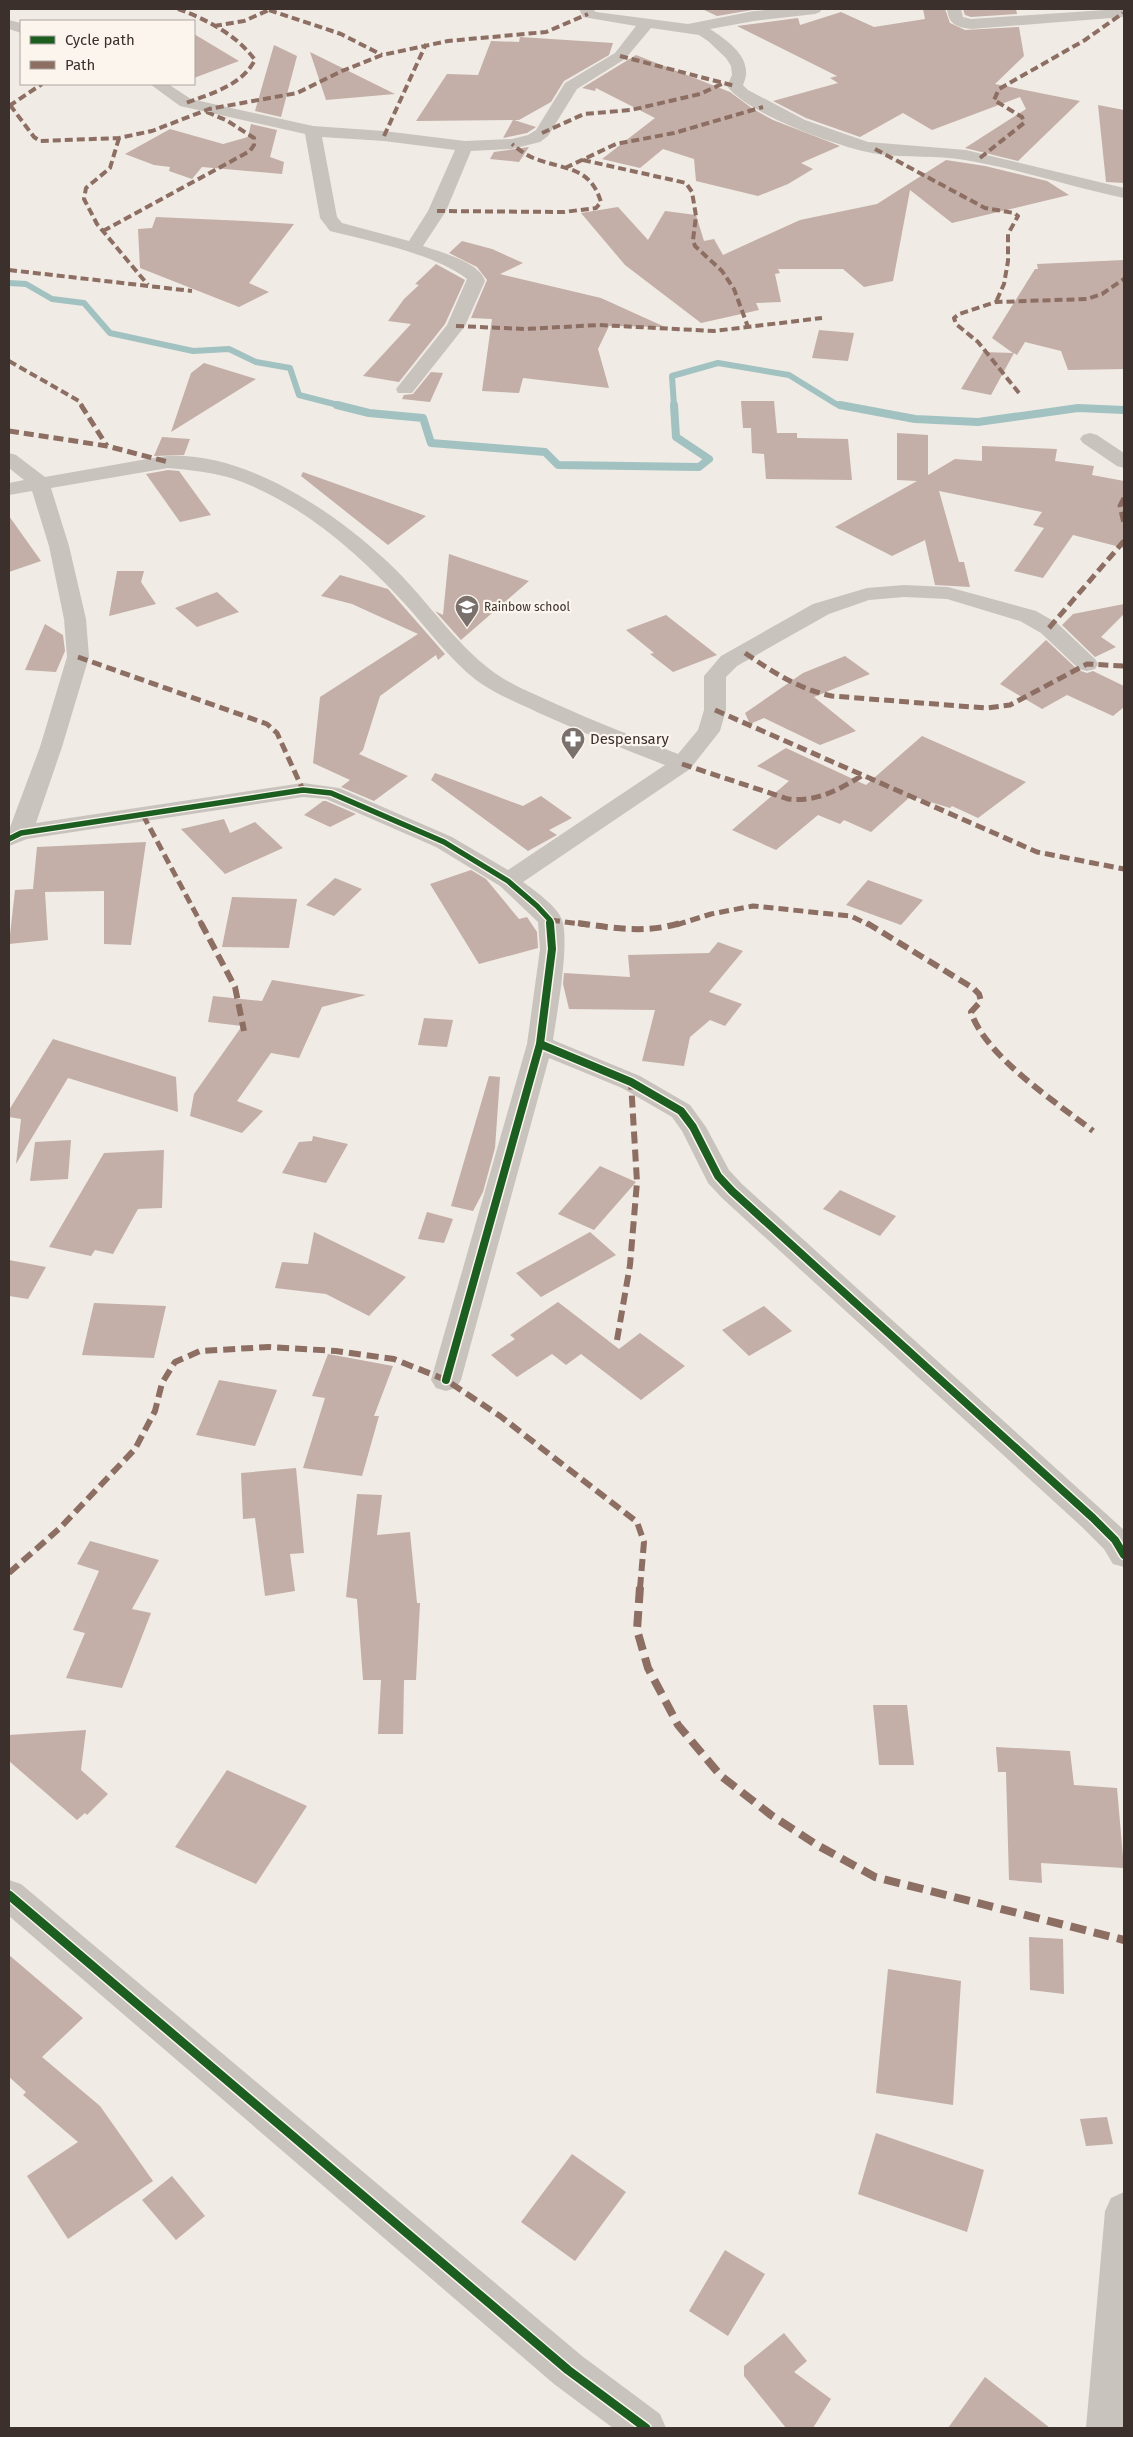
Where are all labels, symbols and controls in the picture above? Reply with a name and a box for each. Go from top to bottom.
legend [20,20,195,85]
text: Cycle path [65,31,135,49]
text: Path [65,56,95,74]
school or university icon: Rainbow school [454,594,480,628]
place label: Rainbow school [484,600,570,614]
pharmacy icon: Despensary [560,726,586,760]
place label: Despensary [590,730,670,748]

